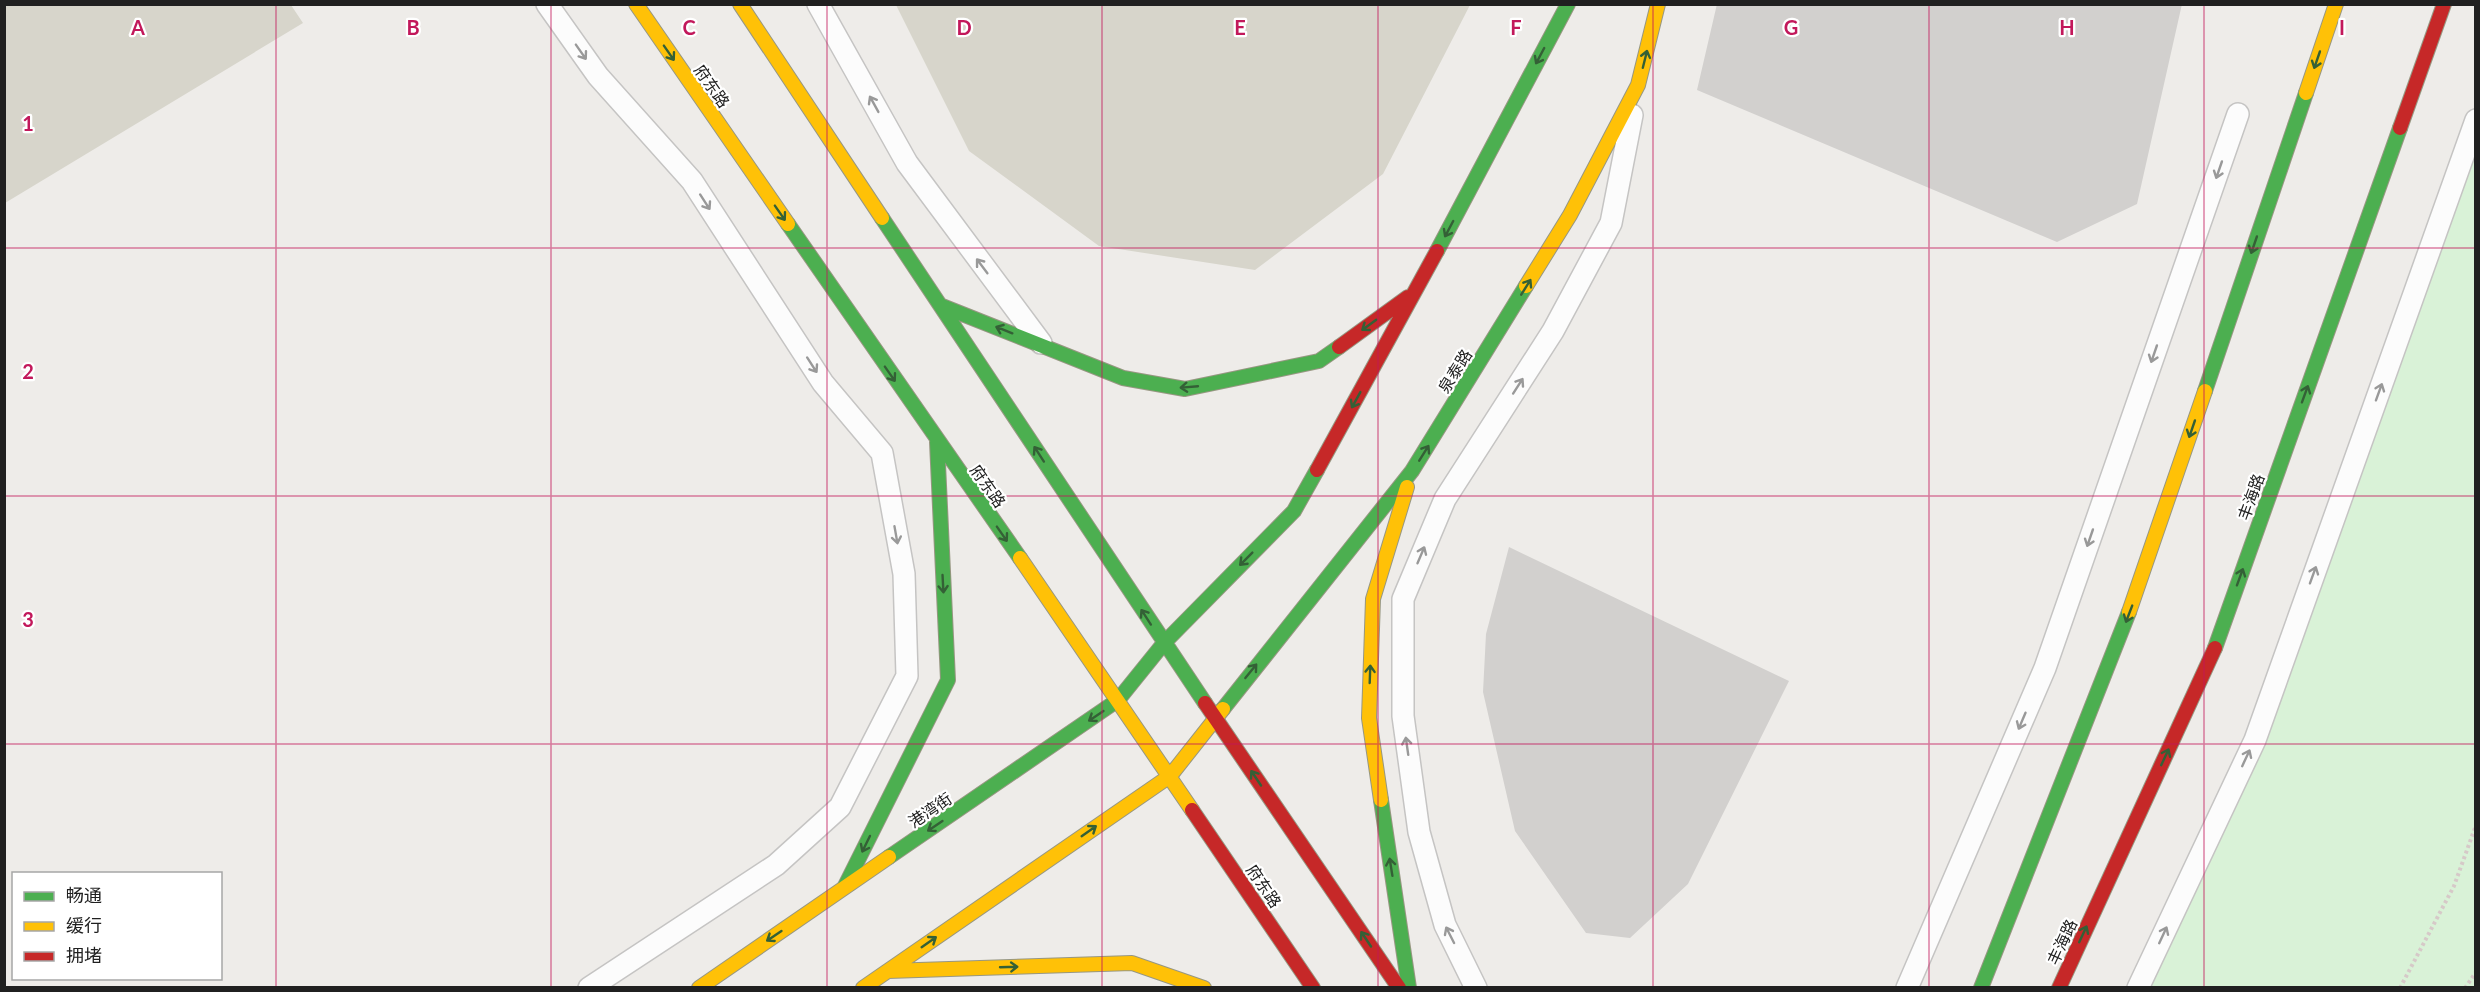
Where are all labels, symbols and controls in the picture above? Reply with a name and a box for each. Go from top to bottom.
text: A [130,15,145,39]
text: B [406,15,420,39]
text: C [682,15,696,39]
text: D [956,15,972,39]
text: E [1234,15,1246,39]
text: F [1510,15,1522,39]
text: G [1784,15,1798,39]
text: H [2059,15,2075,39]
text: I [2339,15,2345,39]
one-way arrow [575,44,587,60]
one-way arrow [663,44,675,60]
one-way arrow [1534,47,1546,65]
one-way arrow [1639,49,1651,68]
one-way arrow [2310,50,2321,69]
street label: 府东路 [691,61,734,111]
one-way arrow [868,96,880,113]
text: 1 [22,111,34,135]
one-way arrow [2212,160,2223,179]
one-way arrow [700,193,712,210]
one-way arrow [774,205,786,221]
one-way arrow [1443,219,1454,237]
one-way arrow [2248,235,2259,254]
one-way arrow [976,258,988,274]
one-way arrow [1521,279,1533,296]
one-way arrow [1362,319,1378,331]
one-way arrow [995,324,1014,335]
one-way arrow [2148,344,2159,363]
street label: 泉泰路 [1434,345,1475,396]
one-way arrow [806,356,818,373]
text: 2 [22,359,34,383]
one-way arrow [884,365,896,381]
one-way arrow [1512,378,1524,395]
one-way arrow [1179,381,1199,392]
one-way arrow [2374,383,2385,402]
one-way arrow [2301,385,2312,404]
one-way arrow [1349,391,1361,408]
one-way arrow [2185,419,2196,438]
one-way arrow [1417,444,1430,461]
one-way arrow [1033,446,1045,463]
street label: 府东路 [967,461,1010,511]
street label: 丰海路 [2233,471,2268,523]
one-way arrow [891,524,902,544]
one-way arrow [996,525,1008,541]
one-way arrow [2084,528,2095,547]
one-way arrow [1416,546,1427,565]
one-way arrow [1239,551,1253,566]
one-way arrow [2309,566,2320,585]
one-way arrow [2236,569,2247,587]
one-way arrow [938,574,949,594]
one-way arrow [2122,604,2133,623]
text: 3 [22,607,34,631]
one-way arrow [1140,609,1152,626]
one-way arrow [1244,664,1257,680]
one-way arrow [1365,665,1376,685]
one-way arrow [1088,710,1104,722]
one-way arrow [2016,711,2028,729]
one-way arrow [1401,737,1412,756]
one-way arrow [2159,749,2171,767]
one-way arrow [2241,750,2253,768]
one-way arrow [1250,770,1262,787]
street label: 港湾街 [905,788,955,831]
one-way arrow [927,820,944,832]
one-way arrow [1080,825,1097,837]
one-way arrow [860,834,871,852]
one-way arrow [1385,858,1396,878]
street label: 府东路 [1243,861,1286,911]
legend [12,872,222,980]
text: 畅通 [66,884,102,906]
text: 缓行 [66,914,102,936]
street label: 丰海路 [2043,916,2080,968]
one-way arrow [2078,926,2090,944]
one-way arrow [2157,926,2169,944]
one-way arrow [1443,927,1455,945]
one-way arrow [766,930,783,942]
one-way arrow [1360,932,1372,948]
one-way arrow [920,936,936,948]
text: 拥堵 [66,944,102,966]
one-way arrow [999,961,1019,972]

